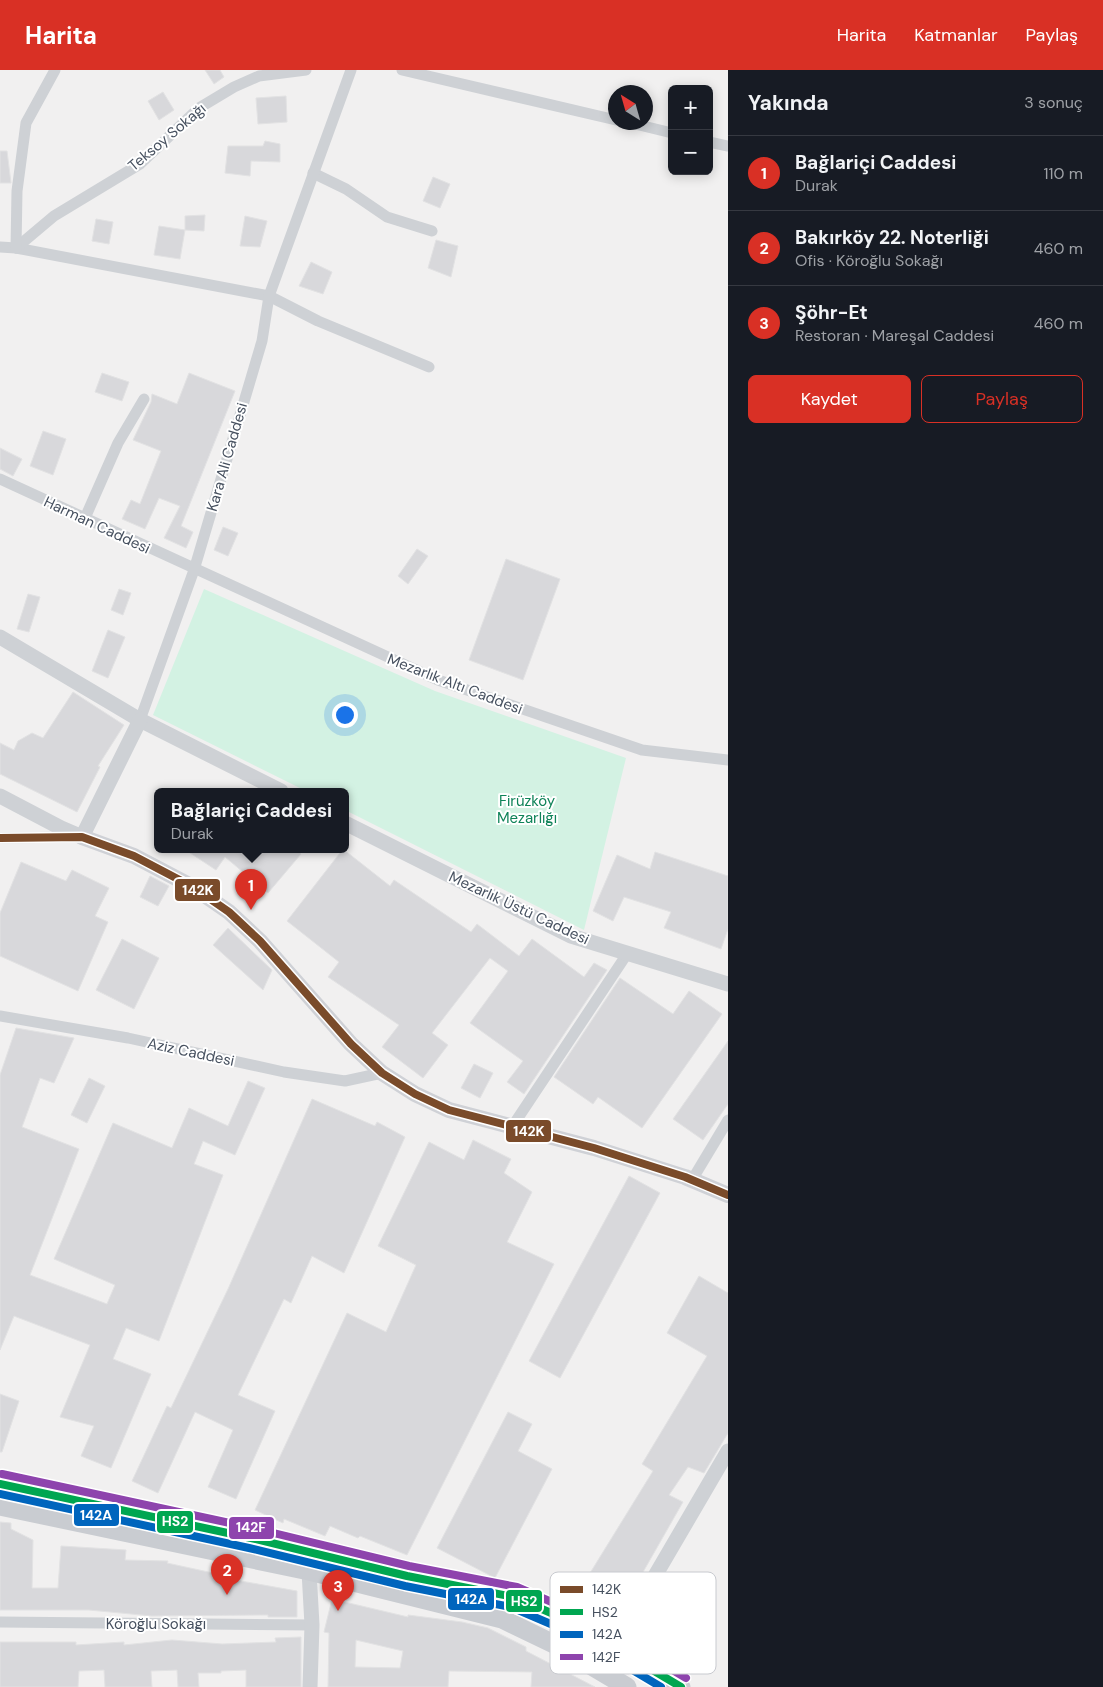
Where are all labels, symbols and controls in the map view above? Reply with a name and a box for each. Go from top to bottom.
text: Harita [25,20,97,51]
text: Harita [837,23,886,47]
text: Katmanlar [914,23,998,47]
text: Paylaş [1026,23,1078,47]
north arrow [608,85,653,130]
map controls [668,85,713,175]
button: + [668,85,713,130]
text: Yakında [748,89,829,117]
text: 3 sonuç [1024,92,1083,113]
street label: Teksoy Sokağı [124,99,210,175]
button: − [668,130,713,175]
text: Bağlariçi Caddesi [795,150,956,175]
text: 1 [761,163,767,184]
text: 110 m [1044,163,1083,184]
text: Durak [795,175,838,196]
text: Bakırköy 22. Noterliği [795,225,989,250]
text: 2 [759,238,769,259]
text: 460 m [1034,238,1083,259]
text: Ofis · Köroğlu Sokağı [795,250,943,271]
text: Şöhr-Et [795,300,868,325]
text: 3 [759,313,769,334]
text: 460 m [1034,313,1083,334]
text: Restoran · Mareşal Caddesi [795,325,994,346]
button: Kaydet [748,375,911,423]
button: Paylaş [921,375,1083,423]
street label: Kara Ali Caddesi [202,400,252,514]
street label: Harman Caddesi [41,492,153,558]
street label: Mezarlık Altı Caddesi [384,649,526,719]
your location [332,702,358,728]
popup [154,788,349,853]
park label: Firüzköy Mezarlığı [497,791,557,828]
text: Bağlariçi Caddesi [171,798,332,823]
text: Durak [171,823,214,844]
street label: Mezarlık Üstü Caddesi [446,867,592,949]
pin: 1 [235,869,267,910]
line badge: 142K [174,878,221,902]
text: 142K [182,881,214,899]
street label: Aziz Caddesi [146,1033,236,1071]
line badge: 142K [505,1119,552,1143]
text: 142K [513,1122,545,1140]
line badge: 142A [73,1503,120,1527]
text: 142A [80,1506,112,1524]
line badge: HS2 [156,1510,194,1534]
text: HS2 [162,1512,188,1530]
line badge: 142F [228,1516,275,1540]
text: 142F [236,1518,266,1536]
pin: 2 [211,1554,243,1595]
pin: 3 [322,1570,354,1611]
legend [550,1572,716,1674]
text: 142K [592,1580,621,1598]
line badge: 142A [447,1587,495,1611]
line badge: HS2 [505,1589,543,1613]
text: 142A [455,1590,487,1608]
text: HS2 [511,1592,537,1610]
text: HS2 [592,1603,618,1621]
street label: Köroğlu Sokağı [106,1614,206,1634]
text: 142A [592,1625,622,1643]
text: 142F [592,1648,621,1666]

